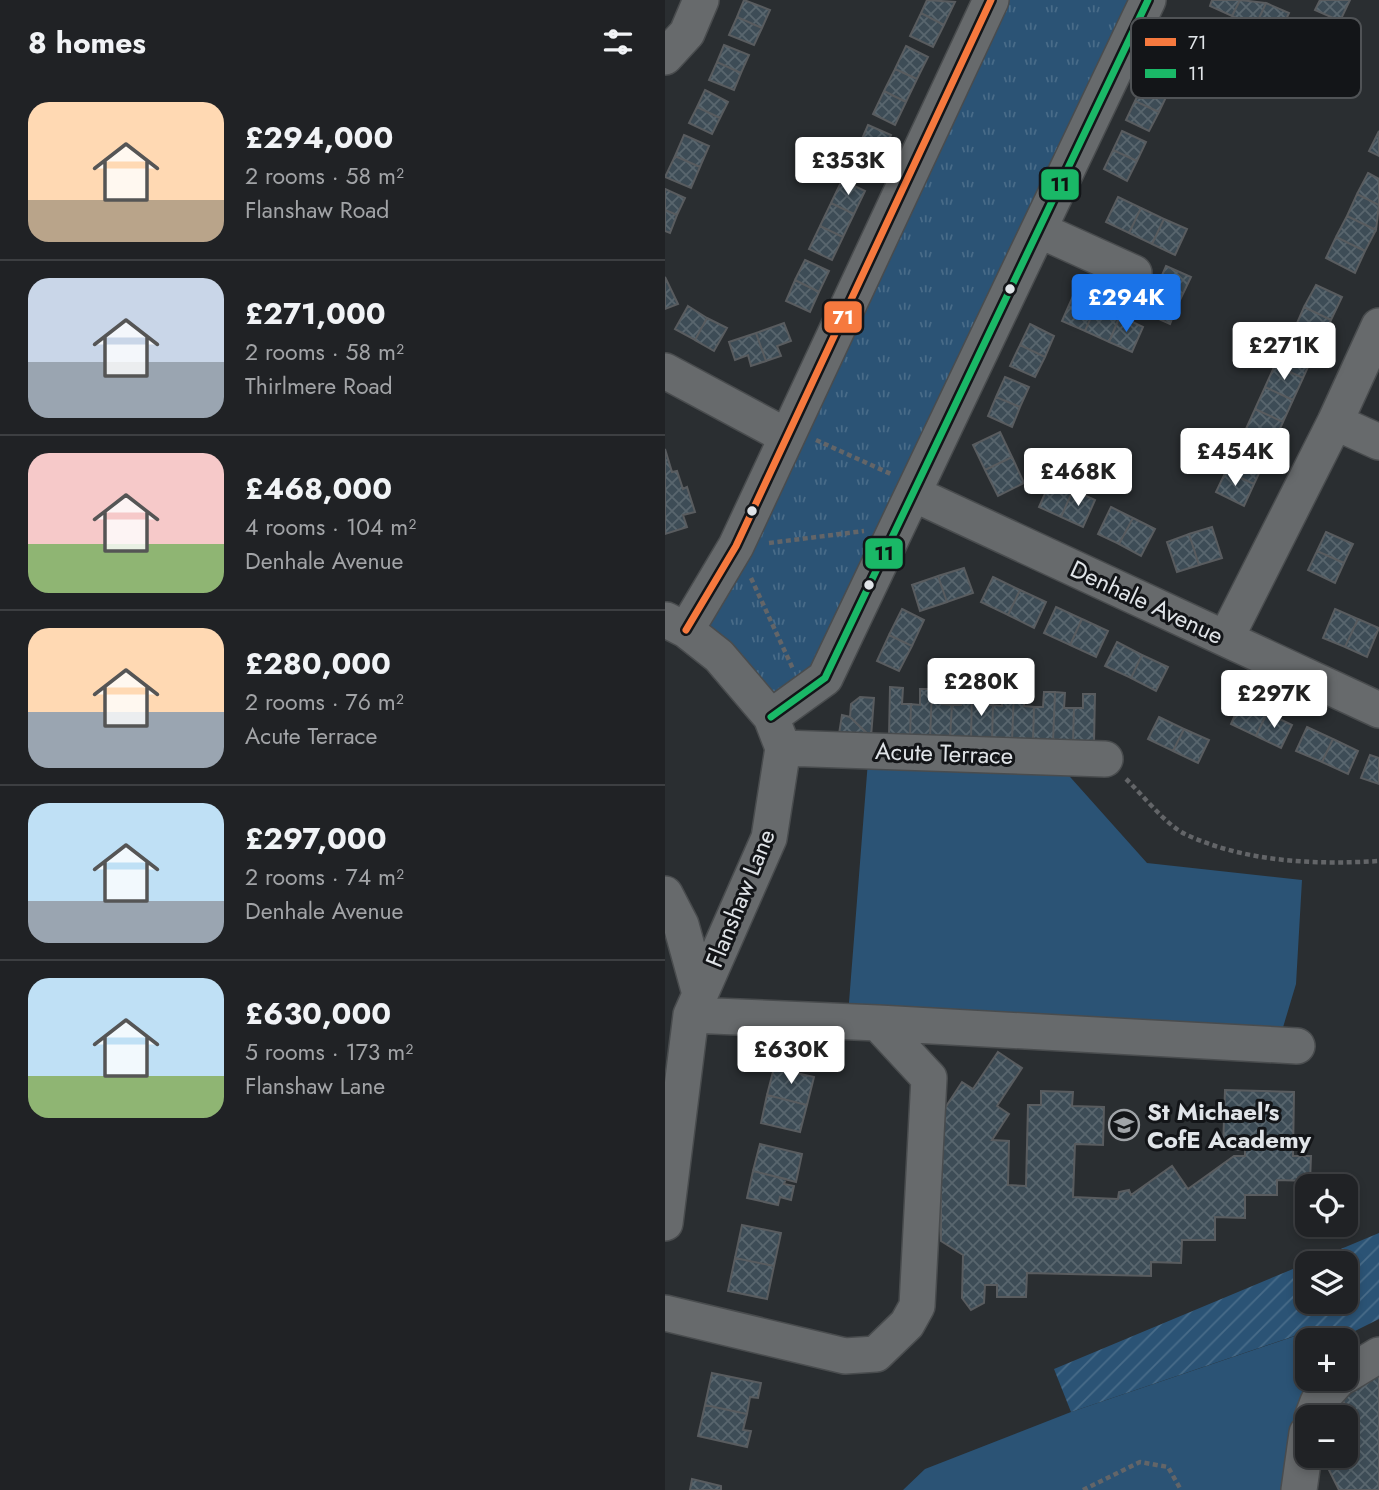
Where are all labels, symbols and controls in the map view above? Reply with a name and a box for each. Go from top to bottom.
legend [1131,18,1361,98]
text: 8 homes [28,21,146,64]
icon: filters [599,23,637,61]
text: 71 [1188,29,1207,56]
text: 11 [1188,60,1205,87]
text: £294,000 [245,116,393,159]
icon: home [84,130,168,214]
pin: £353K [799,138,897,197]
text: £353K [811,143,885,177]
text: 2 rooms · 58 m² [245,159,404,193]
line badge: 11 [1040,168,1080,201]
text: 11 [1050,171,1070,198]
text: Flanshaw Road [245,193,389,227]
pin: £294K [1077,274,1175,334]
text: £294K [1088,280,1164,314]
unlabelled marker [1003,282,1017,296]
text: £271,000 [245,292,386,335]
line badge: 71 [823,300,863,334]
text: 71 [832,304,854,331]
icon: home [84,306,168,390]
pin: £271K [1235,322,1333,382]
text: £271K [1249,328,1319,362]
text: 2 rooms · 58 m² [245,335,404,369]
text: Thirlmere Road [245,369,393,403]
pin: £454K [1186,428,1284,488]
text: £454K [1196,434,1274,468]
pin: £468K [1029,448,1127,508]
text: £468K [1040,454,1116,488]
text: £468,000 [245,467,392,510]
icon: home [84,481,168,565]
unlabelled marker [745,504,759,518]
text: 4 rooms · 104 m² [245,510,416,544]
line badge: 11 [864,537,904,570]
text: 11 [874,540,894,567]
text: Denhale Avenue [245,544,403,578]
street label: Denhale Avenue [1065,551,1229,653]
unlabelled marker [862,578,876,592]
text: £280,000 [245,642,391,685]
icon: home [84,656,168,740]
pin: £280K [932,658,1030,718]
text: £280K [944,664,1018,698]
pin: £297K [1225,670,1323,730]
text: £297K [1237,676,1311,710]
text: 2 rooms · 76 m² [245,685,404,719]
text: Acute Terrace [245,719,377,753]
street label: Acute Terrace [874,733,1014,773]
text: £297,000 [245,817,387,860]
street label: Flanshaw Lane [696,824,784,972]
icon: home [84,831,168,915]
text: 2 rooms · 74 m² [245,860,404,894]
text: Denhale Avenue [245,894,403,928]
text: £630,000 [245,992,391,1035]
icon: home [84,1006,168,1090]
pin: £630K [742,1026,840,1086]
text: £630K [753,1032,829,1066]
text: 5 rooms · 173 m² [245,1035,413,1069]
text: Flanshaw Lane [245,1069,385,1103]
place label: St Michael's CofE Academy [1147,1094,1311,1157]
school or university icon: St Michael's CofE Academy [1107,1108,1141,1142]
map controls [1295,1174,1358,1468]
button: locate [1295,1174,1358,1237]
button: layers [1295,1251,1358,1314]
button: + [1295,1328,1358,1391]
button: − [1295,1405,1358,1468]

